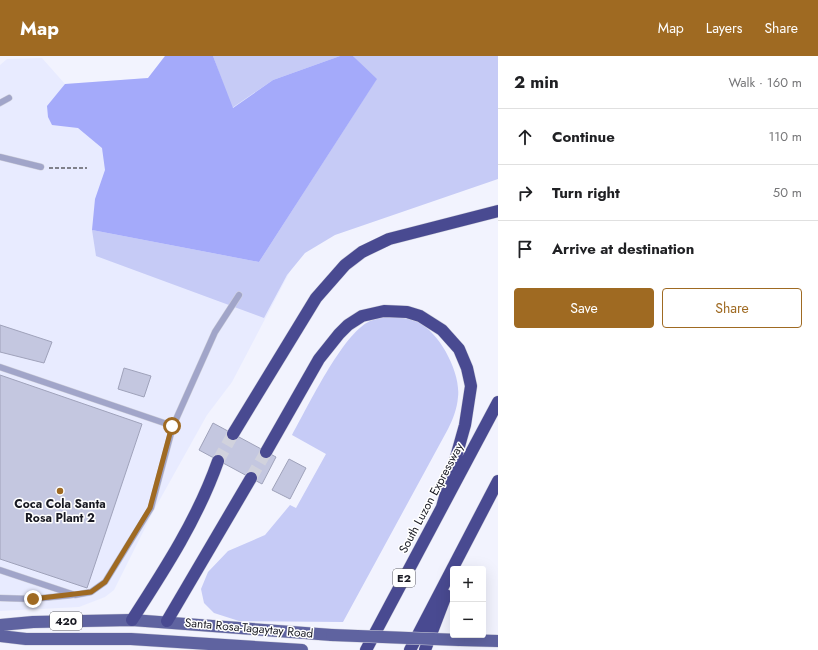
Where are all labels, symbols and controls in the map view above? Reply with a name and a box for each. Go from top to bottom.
text: Map [20,15,59,42]
text: Map [658,18,684,38]
text: Layers [706,18,742,38]
text: Share [764,18,798,38]
text: 2 min [514,70,559,94]
text: Walk · 160 m [729,73,802,92]
icon: ahead [514,126,536,148]
text: Continue [552,126,615,148]
text: 110 m [768,127,802,146]
icon: right [514,182,536,204]
text: Turn right [552,182,620,204]
text: 50 m [773,183,802,202]
icon: arrive [514,238,536,260]
text: Arrive at destination [552,238,694,260]
button: Save [514,288,654,328]
button: Share [662,288,802,328]
route start [163,417,181,435]
street label: South Luzon Expressway [394,439,468,556]
marker: Coca Cola Santa Rosa Plant 2 [55,486,65,496]
place label: Coca Cola Santa Rosa Plant 2 [14,495,106,527]
map controls [450,566,486,638]
button: + [450,566,486,602]
road number: E2 [393,569,415,587]
route end [24,590,42,608]
button: − [450,602,486,638]
road number: 420 [50,612,82,630]
street label: Santa Rosa-Tagaytay Road [184,613,314,643]

